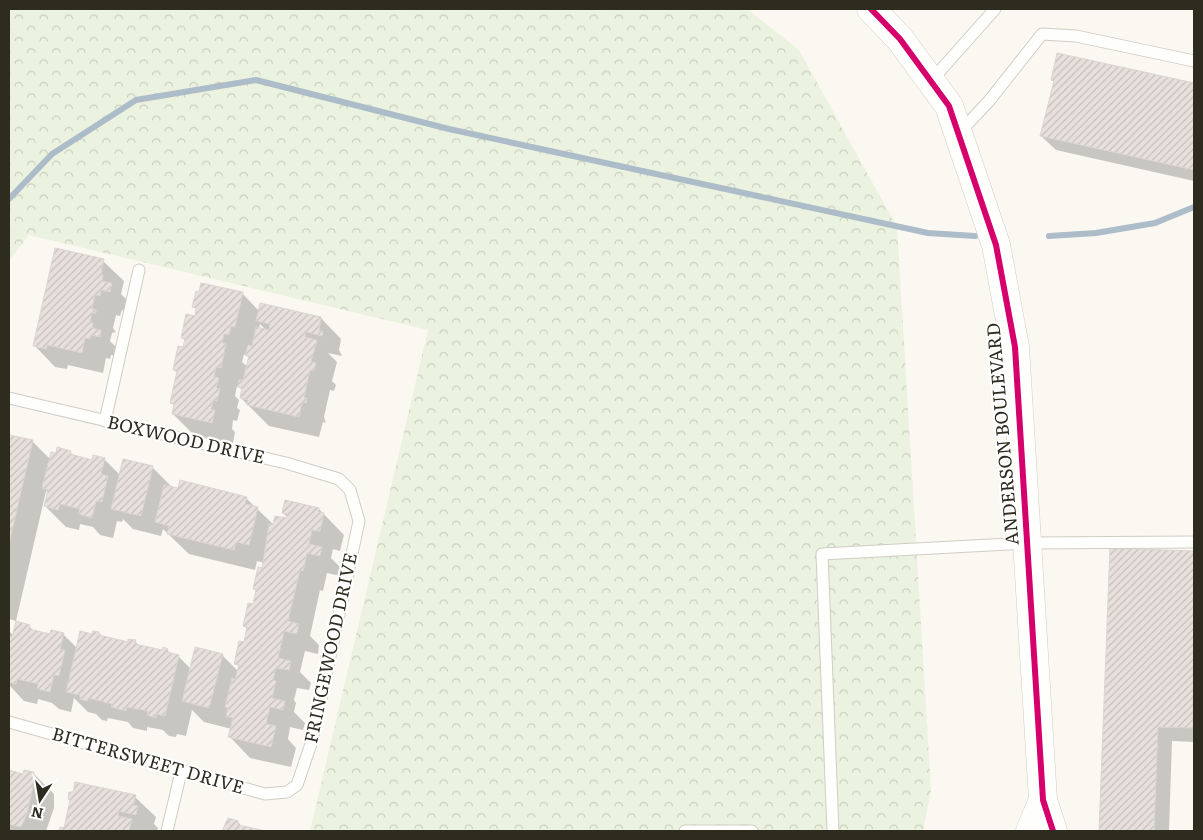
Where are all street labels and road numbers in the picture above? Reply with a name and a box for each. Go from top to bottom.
street label: ANDERSON BOULEVARD [978,322,1025,547]
street label: BOXWOOD DRIVE [105,407,268,470]
street label: FRINGEWOOD DRIVE [296,550,363,746]
street label: BITTERSWEET DRIVE [49,719,248,800]

